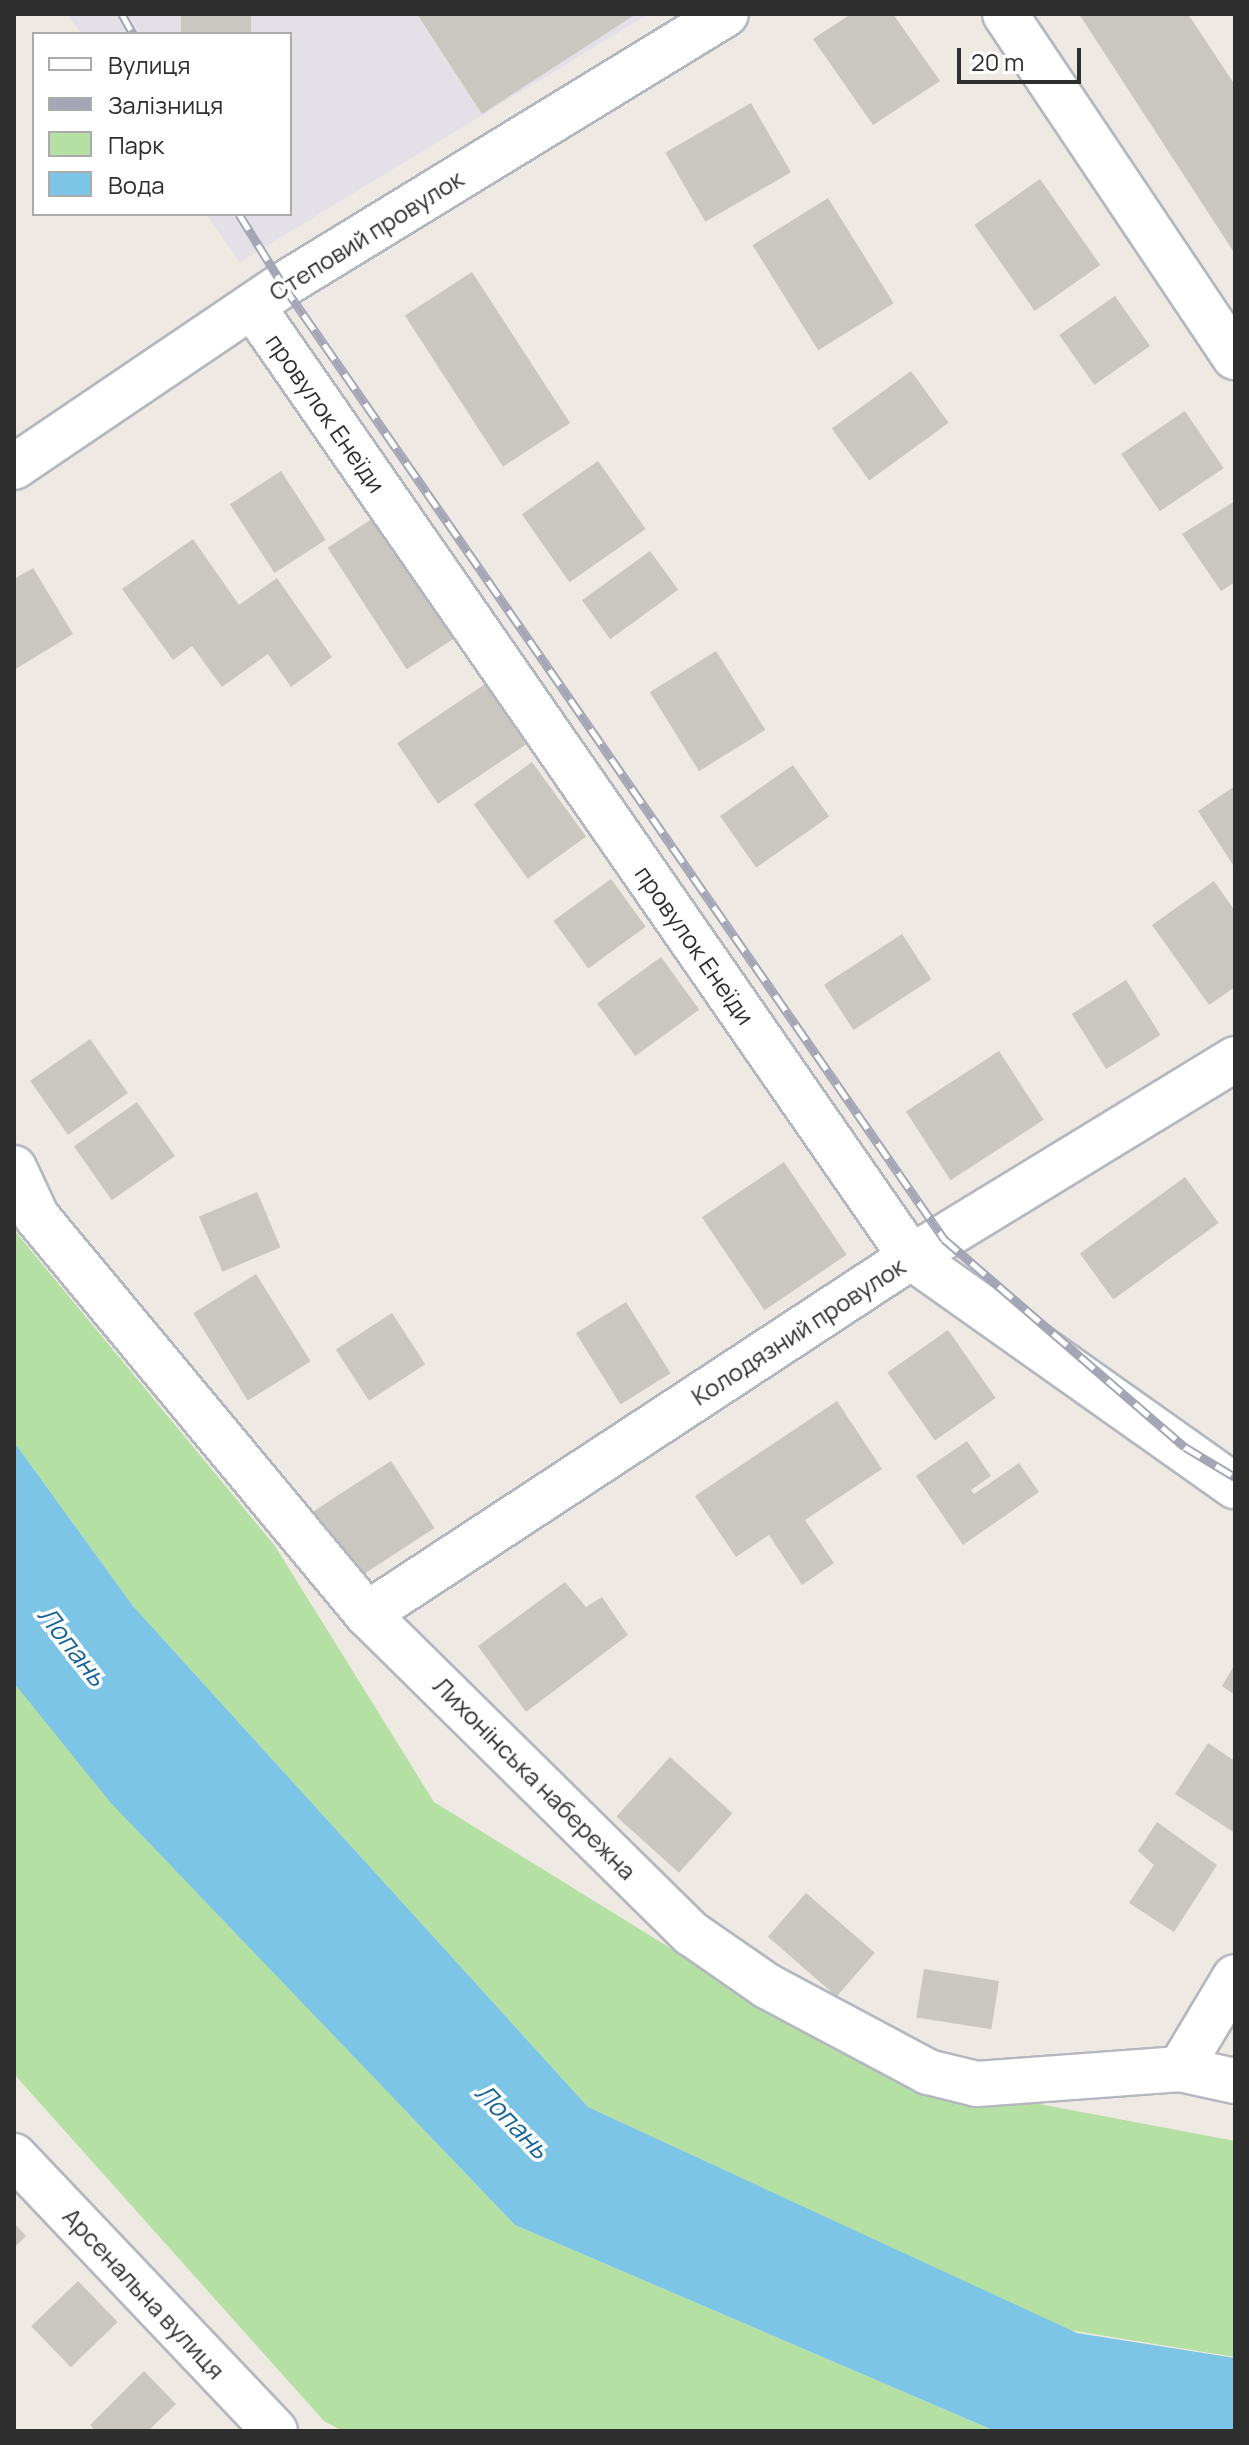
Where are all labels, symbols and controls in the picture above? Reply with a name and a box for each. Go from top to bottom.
legend [32,32,292,216]
scale bar [961,32,1085,82]
text: 20 m [971,45,1024,78]
text: Вулиця [108,48,190,81]
text: Залізниця [108,88,223,121]
text: Парк [108,128,164,161]
street label: Степовий провулок [264,164,468,306]
text: Вода [108,168,165,201]
street label: провулок Енеїди [260,328,392,498]
street label: провулок Енеїди [629,860,761,1030]
street label: Колодязний провулок [686,1251,910,1411]
water label: Лопань [31,1600,113,1692]
street label: Лихонінська набережна [428,1671,642,1885]
water label: Лопань [469,2077,555,2165]
street label: Арсенальна вулиця [57,2201,231,2385]

